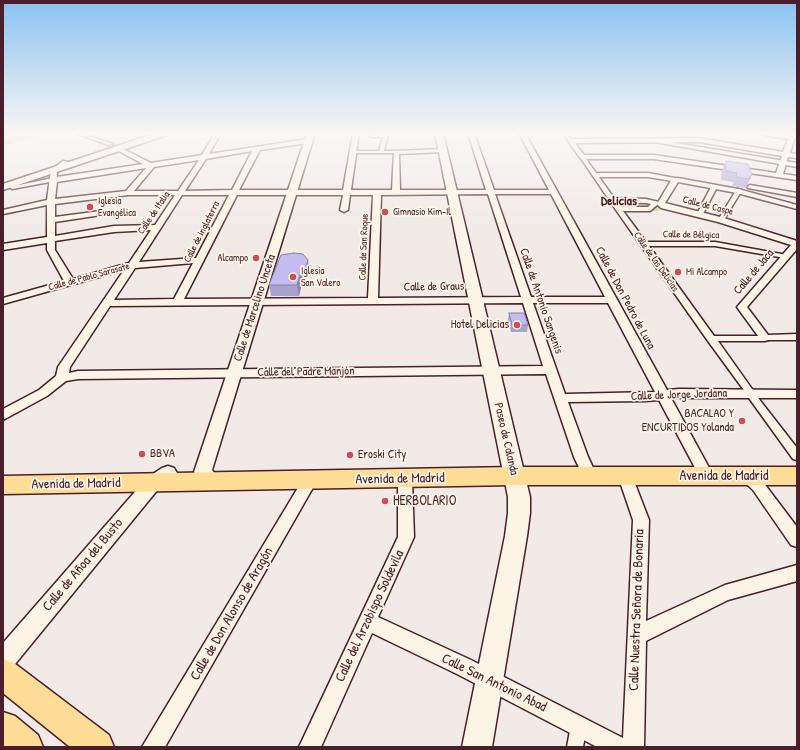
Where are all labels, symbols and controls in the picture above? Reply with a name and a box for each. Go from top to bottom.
street label: Calle de Italia [135,189,173,237]
district label: Delicias [601,194,637,210]
street label: Calle de Caspe [681,194,735,218]
place label: Iglesia Evangélica [98,195,136,218]
street label: Calle de Inglaterra [181,199,223,265]
marker: Iglesia Evangélica [85,202,95,212]
place label: Gimnasio Kim-Il [393,206,451,218]
marker: Gimnasio Kim-Il [380,207,390,217]
street label: Calle de San Roque [357,213,371,281]
street label: Calle de Bélgica [663,229,719,241]
street label: Calle de las Delicias [631,230,681,294]
street label: Calle de Don Pedro de Luna [592,244,658,352]
street label: Calle de Antonio Sangenis [516,246,566,356]
street label: Calle de Jaca [731,246,777,298]
place label: Alcampo [218,252,248,264]
street label: Calle de Marcelino Unceta [231,253,279,363]
marker: Alcampo [251,253,261,263]
street label: Calle de Pablo Sarasate [47,260,131,294]
place label: Iglesia San Valero [301,265,340,288]
place label: Mi Alcampo [686,266,727,278]
marker: Mi Alcampo [673,267,683,277]
marker: Iglesia San Valero [288,272,298,282]
street label: Calle de Graus [404,279,464,295]
place label: Hotel Delicias [451,318,509,332]
marker: Hotel Delicias [512,320,522,330]
street label: Calle del Padre Manjón [257,364,355,380]
street label: Calle de Jorge Jordana [631,386,727,404]
street label: Paseo de Calanda [491,401,521,477]
place label: BACALAO Y ENCURTIDOS Yolanda [642,407,734,435]
marker: BACALAO Y ENCURTIDOS Yolanda [737,416,747,426]
place label: BBVA [150,447,175,461]
place label: Eroski City [358,448,406,462]
marker: BBVA [137,449,147,459]
marker: Eroski City [345,450,355,460]
street label: Avenida de Madrid [679,468,769,484]
street label: Avenida de Madrid [355,470,445,488]
street label: Avenida de Madrid [31,475,121,493]
place label: HERBOLARIO [393,493,456,509]
marker: HERBOLARIO [380,496,390,506]
street label: Calle de Añoa del Busto [39,515,127,615]
street label: Calle Nuestra Señora de Bonaria [626,529,648,691]
street label: Calle de Don Alonso de Aragón [187,544,277,684]
street label: Calle del Arzobispo Soldevila [332,547,408,685]
street label: Calle San Antonio Abad [439,650,549,716]

